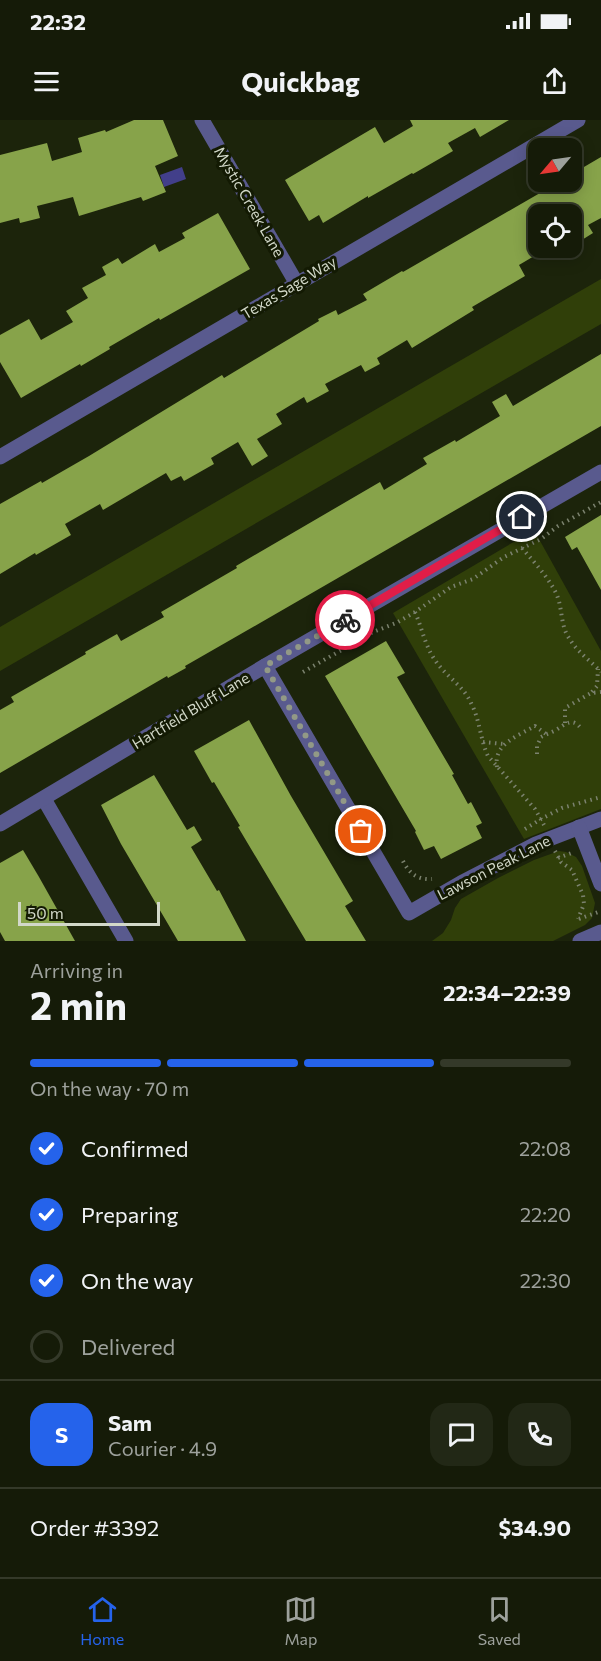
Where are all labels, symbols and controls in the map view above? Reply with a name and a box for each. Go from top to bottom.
text: 22:32 [30,8,86,35]
icon: menu [30,65,63,98]
text: Quickbag [241,65,360,98]
icon: share [538,65,571,98]
north arrow [528,138,582,192]
map controls [528,138,582,258]
street label: Mystic Creek Lane [211,143,289,260]
button: locate [528,204,582,258]
street label: Texas Sage Way [238,252,339,322]
pin [496,491,547,542]
icon: home [505,500,538,533]
courier [315,590,375,650]
icon: bike [329,604,362,637]
street label: Hartfield Bluff Lane [129,668,252,752]
pin [335,805,386,856]
icon: bag [344,814,377,847]
street label: Lawson Peak Lane [434,831,553,903]
scale bar [18,899,160,926]
text: 50 m [27,903,64,922]
text: Arriving in [30,958,123,982]
text: 22:34–22:39 [443,979,571,1006]
text: 2 min [30,980,127,1028]
text: On the way · 70 m [30,1076,189,1100]
icon: check [30,1132,63,1165]
text: Confirmed [81,1135,188,1162]
text: 22:08 [519,1136,571,1160]
icon: check [30,1198,63,1231]
text: Preparing [81,1201,178,1228]
text: 22:20 [520,1202,571,1226]
icon: check [30,1264,63,1297]
text: On the way [81,1267,193,1294]
text: 22:30 [520,1268,571,1292]
text: Delivered [81,1333,175,1360]
button: chat [430,1403,493,1466]
button: phone [508,1403,571,1466]
text: Sam [108,1409,152,1436]
text: S [55,1421,68,1448]
text: Courier · 4.9 [108,1436,217,1460]
text: Order #3392 [30,1514,159,1541]
text: $34.90 [498,1514,571,1541]
tab: Home [80,1593,124,1648]
tab: Map [284,1593,317,1648]
tab: Saved [478,1593,521,1648]

